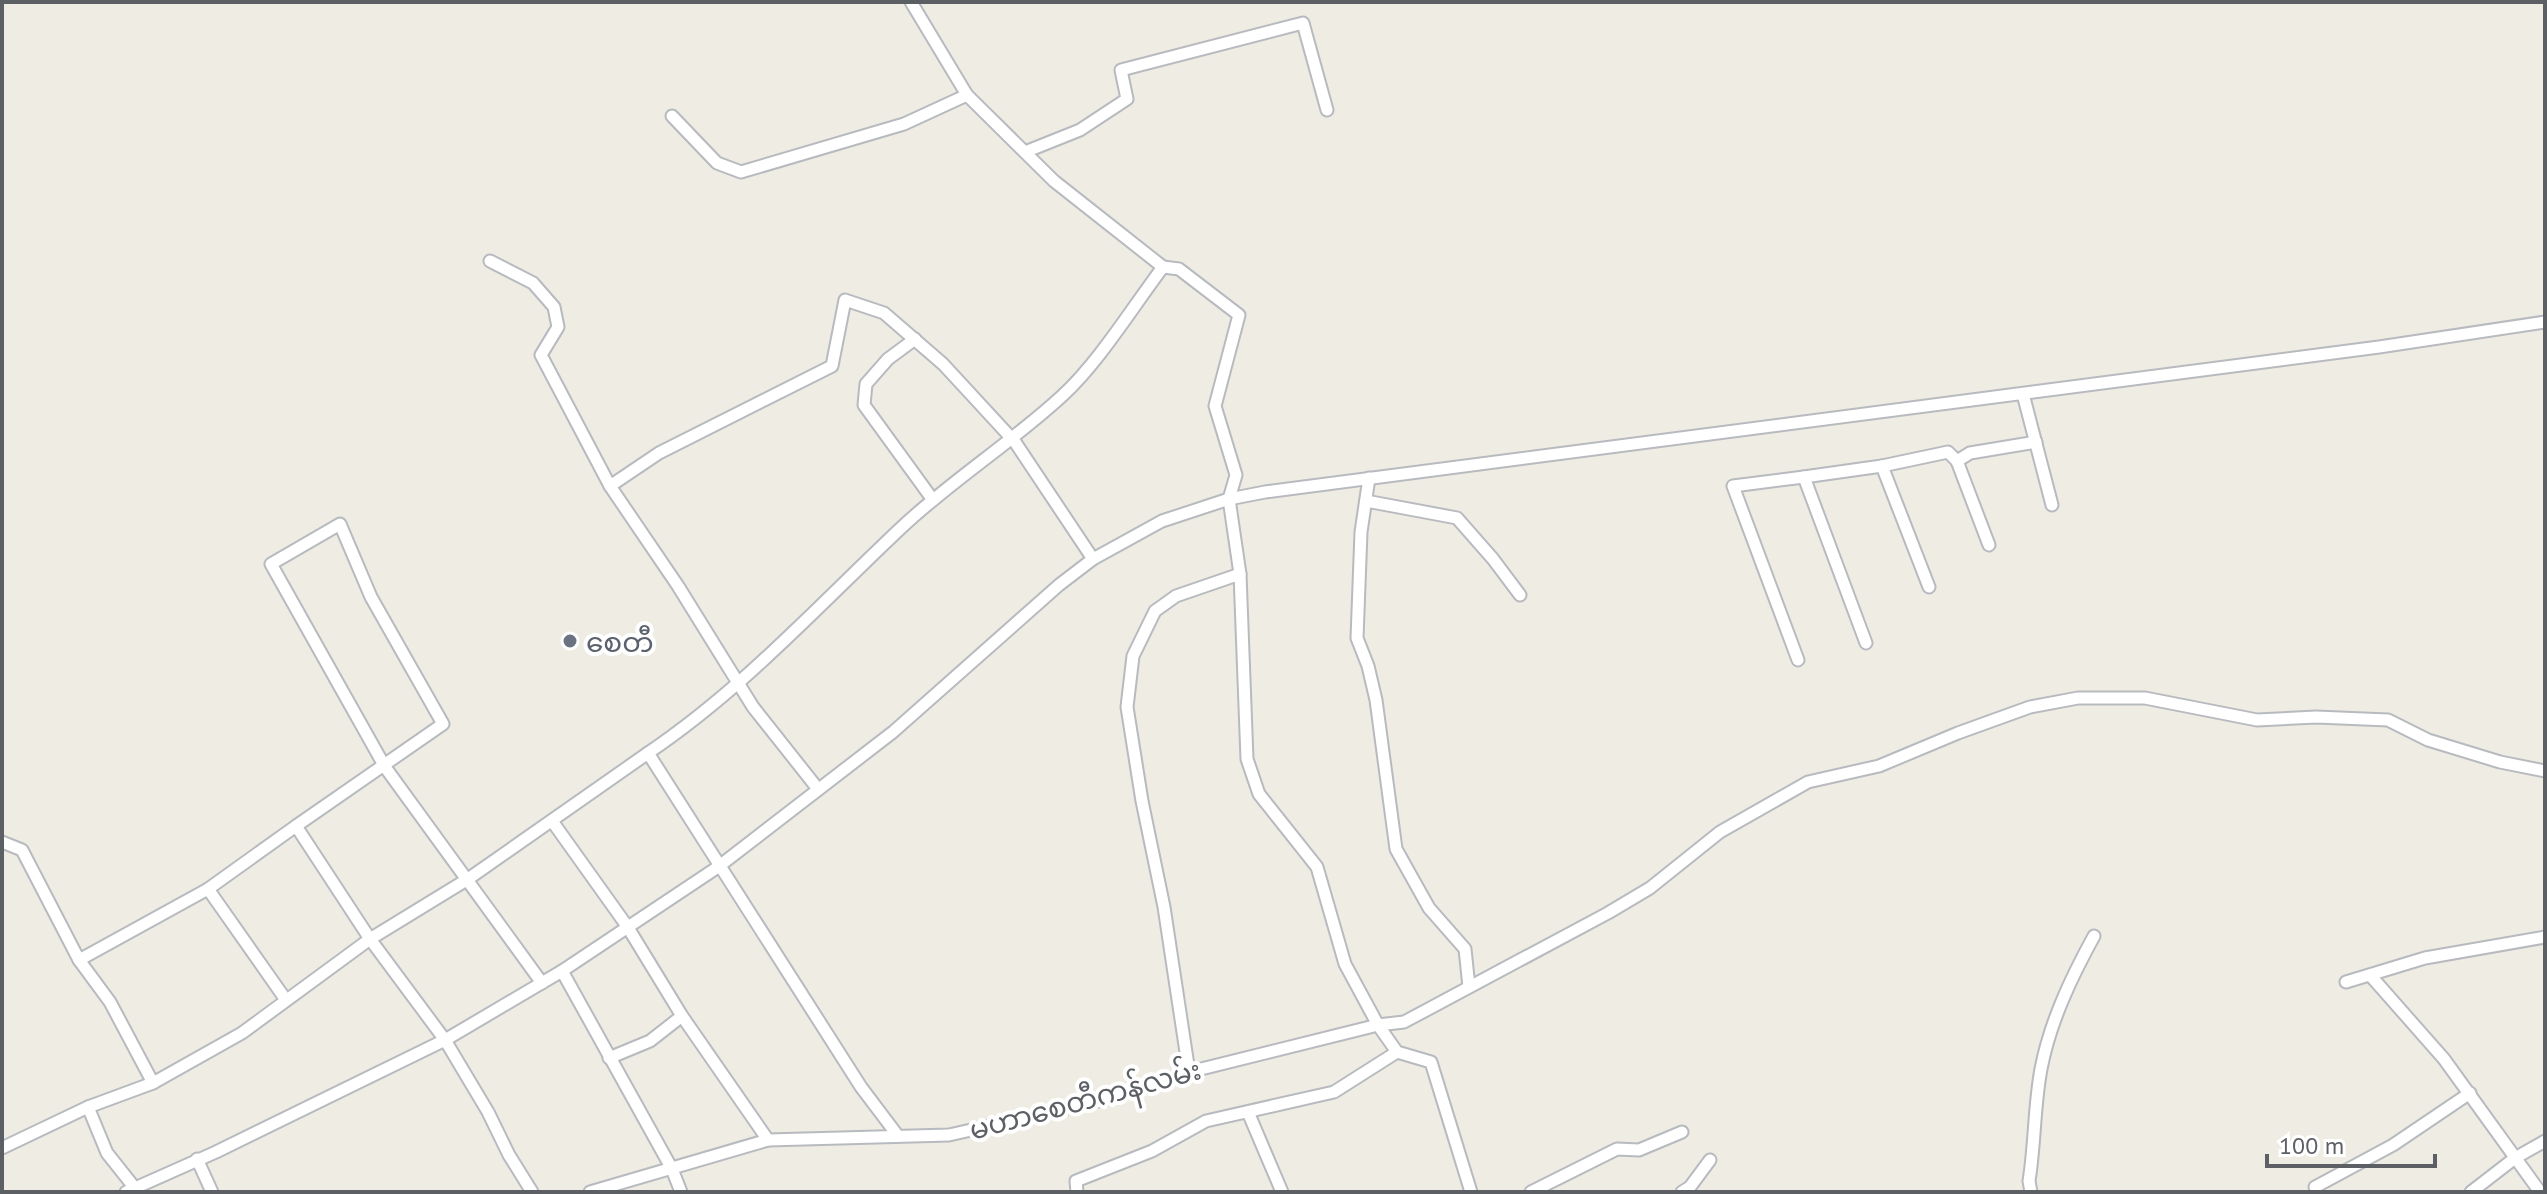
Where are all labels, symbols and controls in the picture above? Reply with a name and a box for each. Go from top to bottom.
place label: စေတီ [586,623,654,660]
marker: စေတီ [561,632,579,650]
street label: မဟာစေတီကန်လမ်း [965,1050,1206,1153]
scale bar [2267,1118,2435,1168]
text: 100 m [2279,1130,2344,1161]

